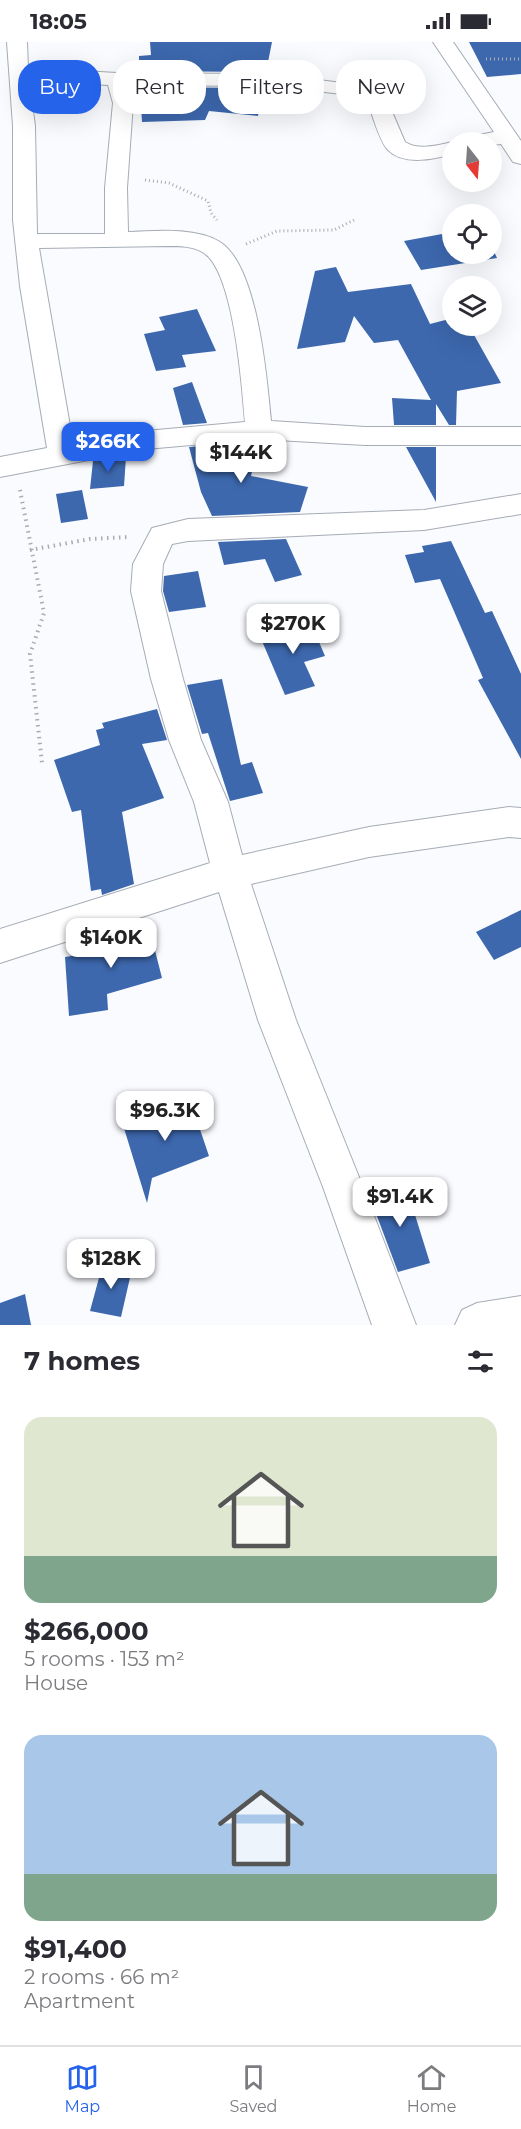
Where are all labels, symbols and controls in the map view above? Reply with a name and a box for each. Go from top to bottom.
text: 18:05 [30,8,87,35]
chip: Buy [18,60,101,114]
chip: Rent [113,60,206,114]
chip: Filters [218,60,324,114]
chip: New [336,60,426,114]
north arrow [442,132,502,192]
map controls [442,132,502,336]
button: locate [442,204,502,264]
button: layers [442,276,502,336]
pin: $266K [66,422,150,473]
text: $266K [76,429,140,453]
pin: $144K [199,433,283,484]
text: $144K [210,440,272,464]
pin: $270K [251,604,335,655]
text: $270K [261,611,325,635]
pin: $140K [69,918,153,969]
text: $140K [80,925,142,949]
pin: $96.3K [116,1091,214,1142]
text: $96.3K [130,1098,200,1122]
pin: $91.4K [351,1177,449,1228]
text: $91.4K [367,1184,433,1208]
pin: $128K [69,1239,153,1290]
text: $128K [81,1246,141,1270]
text: 7 homes [24,1345,140,1377]
icon: filters [464,1345,497,1378]
icon: home [207,1456,315,1564]
text: $266,000 [24,1615,149,1647]
text: 5 rooms · 153 m² [24,1647,185,1671]
text: House [24,1671,88,1695]
icon: home [207,1774,315,1882]
text: $91,400 [24,1933,127,1965]
text: 2 rooms · 66 m² [24,1965,179,1989]
text: Apartment [24,1989,135,2013]
tab: Map [65,2061,100,2116]
tab: Saved [229,2061,277,2116]
tab: Home [407,2061,456,2116]

